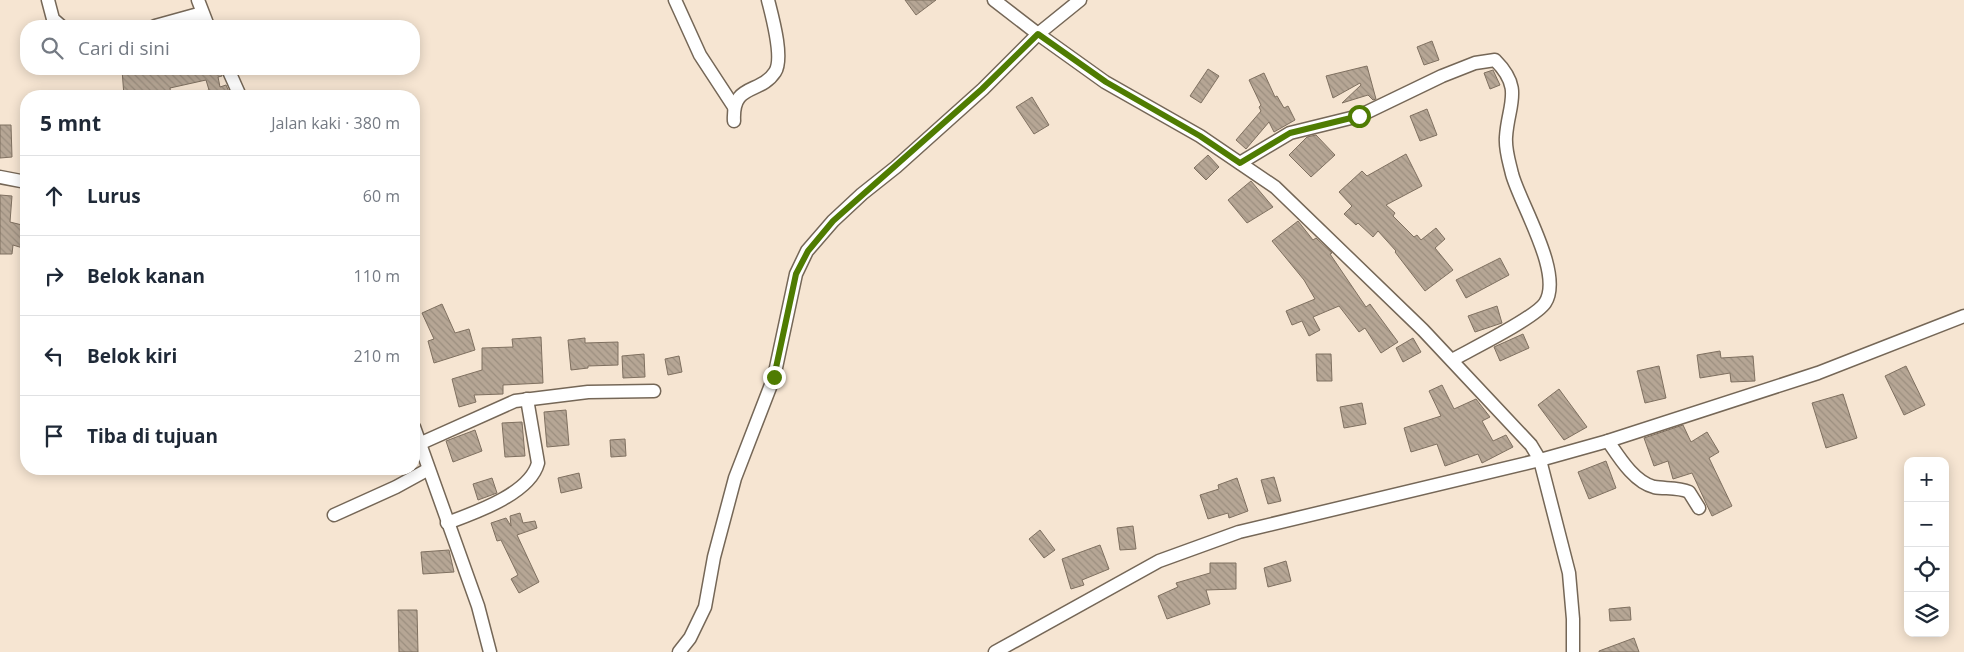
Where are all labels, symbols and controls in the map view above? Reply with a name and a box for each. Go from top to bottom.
search box [20,20,420,75]
icon: search [38,34,66,62]
text: Cari di sini [78,35,170,61]
route start [1348,105,1371,128]
text: 5 mnt [40,109,101,137]
text: Jalan kaki · 380 m [271,112,400,134]
icon: ahead [40,182,68,210]
text: Lurus [87,183,141,209]
text: 60 m [363,185,400,207]
icon: right [40,262,68,290]
text: Belok kanan [87,263,205,289]
text: 110 m [354,265,400,287]
icon: left [40,342,68,370]
text: Belok kiri [87,343,177,369]
text: 210 m [354,345,400,367]
route end [763,366,786,389]
icon: arrive [40,422,68,450]
text: Tiba di tujuan [87,423,218,449]
map controls [1904,457,1949,637]
button: + [1904,457,1949,502]
button: − [1904,502,1949,547]
button: locate [1904,547,1949,592]
button: layers [1904,592,1949,637]

